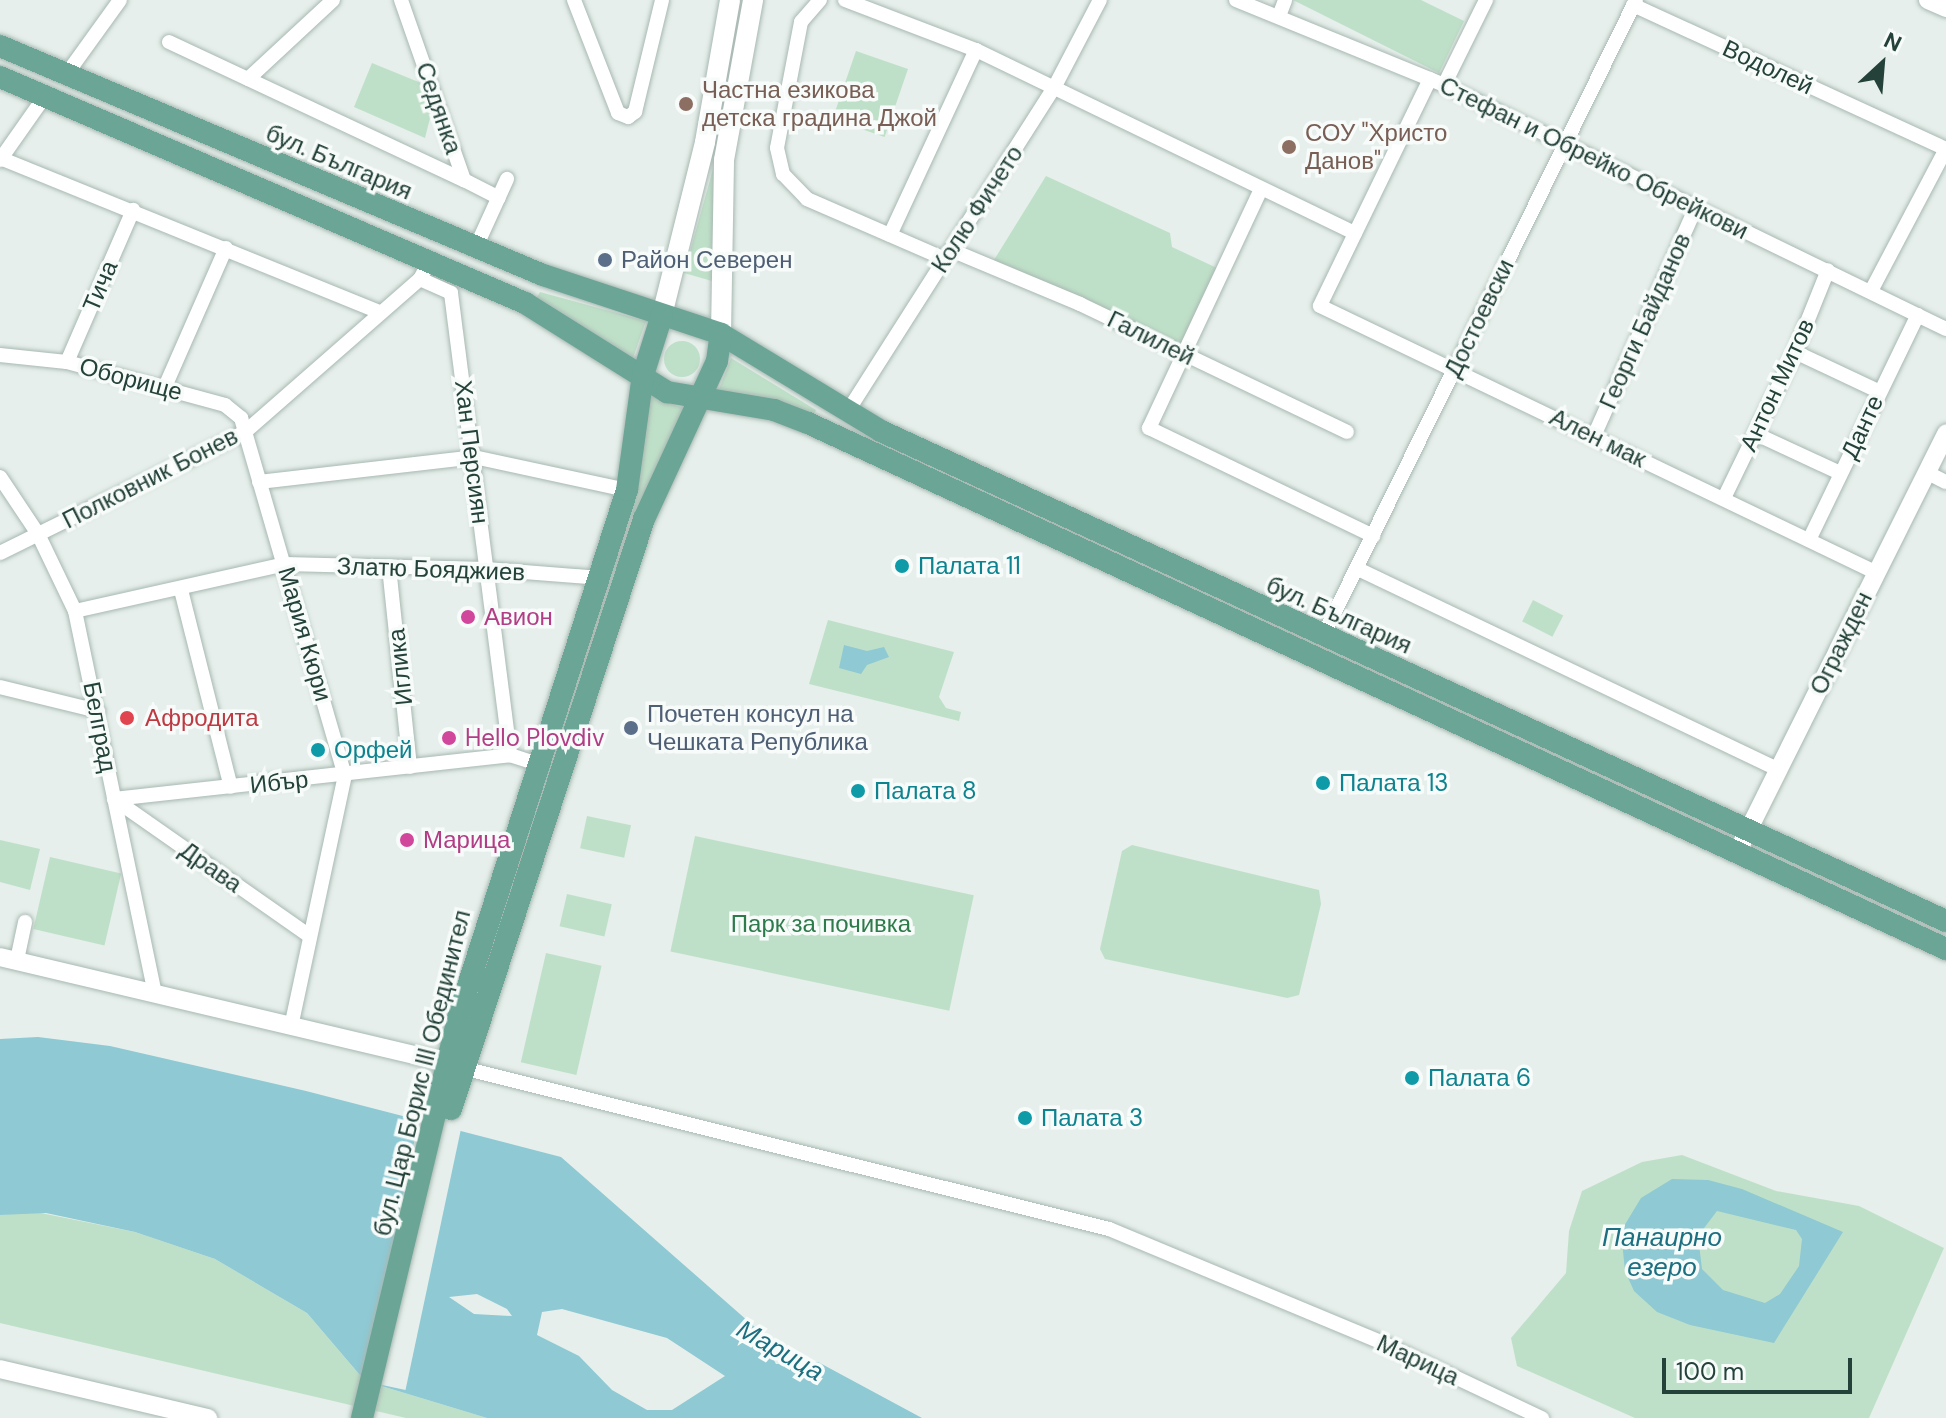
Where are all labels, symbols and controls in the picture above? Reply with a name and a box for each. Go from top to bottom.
north arrow [1842,24,1922,104]
text: N [1879,25,1906,59]
street label: Водолей [1718,34,1818,100]
street label: Седянка [410,59,468,157]
street label: Стефан и Обрейко Обрейкови [1435,71,1753,245]
place label: Частна езикова детска градина Джой [702,76,937,132]
marker: Частна езикова детска градина Джой [677,95,695,113]
street label: бул. България [262,118,416,206]
place label: СОУ "Христо Данов" [1305,119,1447,175]
marker: СОУ "Христо Данов" [1280,138,1298,156]
street label: Колю Фичето [925,140,1029,278]
street label: Георги Байданов [1593,229,1697,413]
place label: Район Северен [621,246,792,274]
marker: Район Северен [596,251,614,269]
street label: Достоевски [1438,254,1520,382]
street label: Тича [76,256,124,316]
street label: Галилей [1103,305,1199,371]
street label: Антон Митов [1734,314,1820,456]
street label: Оборище [76,351,186,407]
street label: Хан Персиян [449,378,495,526]
street label: Данте [1835,391,1889,463]
street label: Ален мак [1545,402,1651,474]
street label: Полковник Бонев [58,421,242,535]
street label: Златю Бояджиев [336,551,526,587]
place label: Палата 11 [918,552,1021,580]
marker: Палата 11 [893,557,911,575]
street label: Мария Кюри [272,563,338,705]
street label: бул. България [1262,570,1416,660]
street label: Огражден [1804,587,1878,699]
place label: Авион [484,603,553,631]
marker: Авион [459,608,477,626]
street label: Иглика [382,627,418,707]
street label: Белград [77,679,123,775]
place label: Почетен консул на Чешката Република [647,700,868,756]
place label: Афродита [145,704,259,732]
marker: Афродита [116,707,138,729]
marker: Почетен консул на Чешката Република [622,719,640,737]
place label: Hello Plovdiv [465,724,605,752]
marker: Hello Plovdiv [440,729,458,747]
place label: Орфей [334,736,413,764]
marker: Орфей [309,741,327,759]
street label: Ибър [248,765,310,799]
place label: Палата 13 [1339,769,1449,797]
marker: Палата 13 [1314,774,1332,792]
place label: Палата 8 [874,777,976,805]
marker: Палата 8 [849,782,867,800]
place label: Марица [423,826,510,854]
marker: Марица [398,831,416,849]
street label: Драва [175,835,247,899]
street label: бул. Цар Борис III Обединител [368,907,476,1239]
park label: Парк за почивка [731,910,911,938]
place label: Палата 6 [1428,1064,1531,1092]
marker: Палата 6 [1403,1069,1421,1087]
place label: Палата 3 [1041,1104,1143,1132]
marker: Палата 3 [1016,1109,1034,1127]
water label: Панаирно езеро [1602,1222,1722,1284]
water label: Марица [731,1314,829,1388]
street label: Марица [1372,1328,1464,1392]
scale bar [1666,1342,1856,1392]
text: 100 m [1676,1356,1744,1387]

